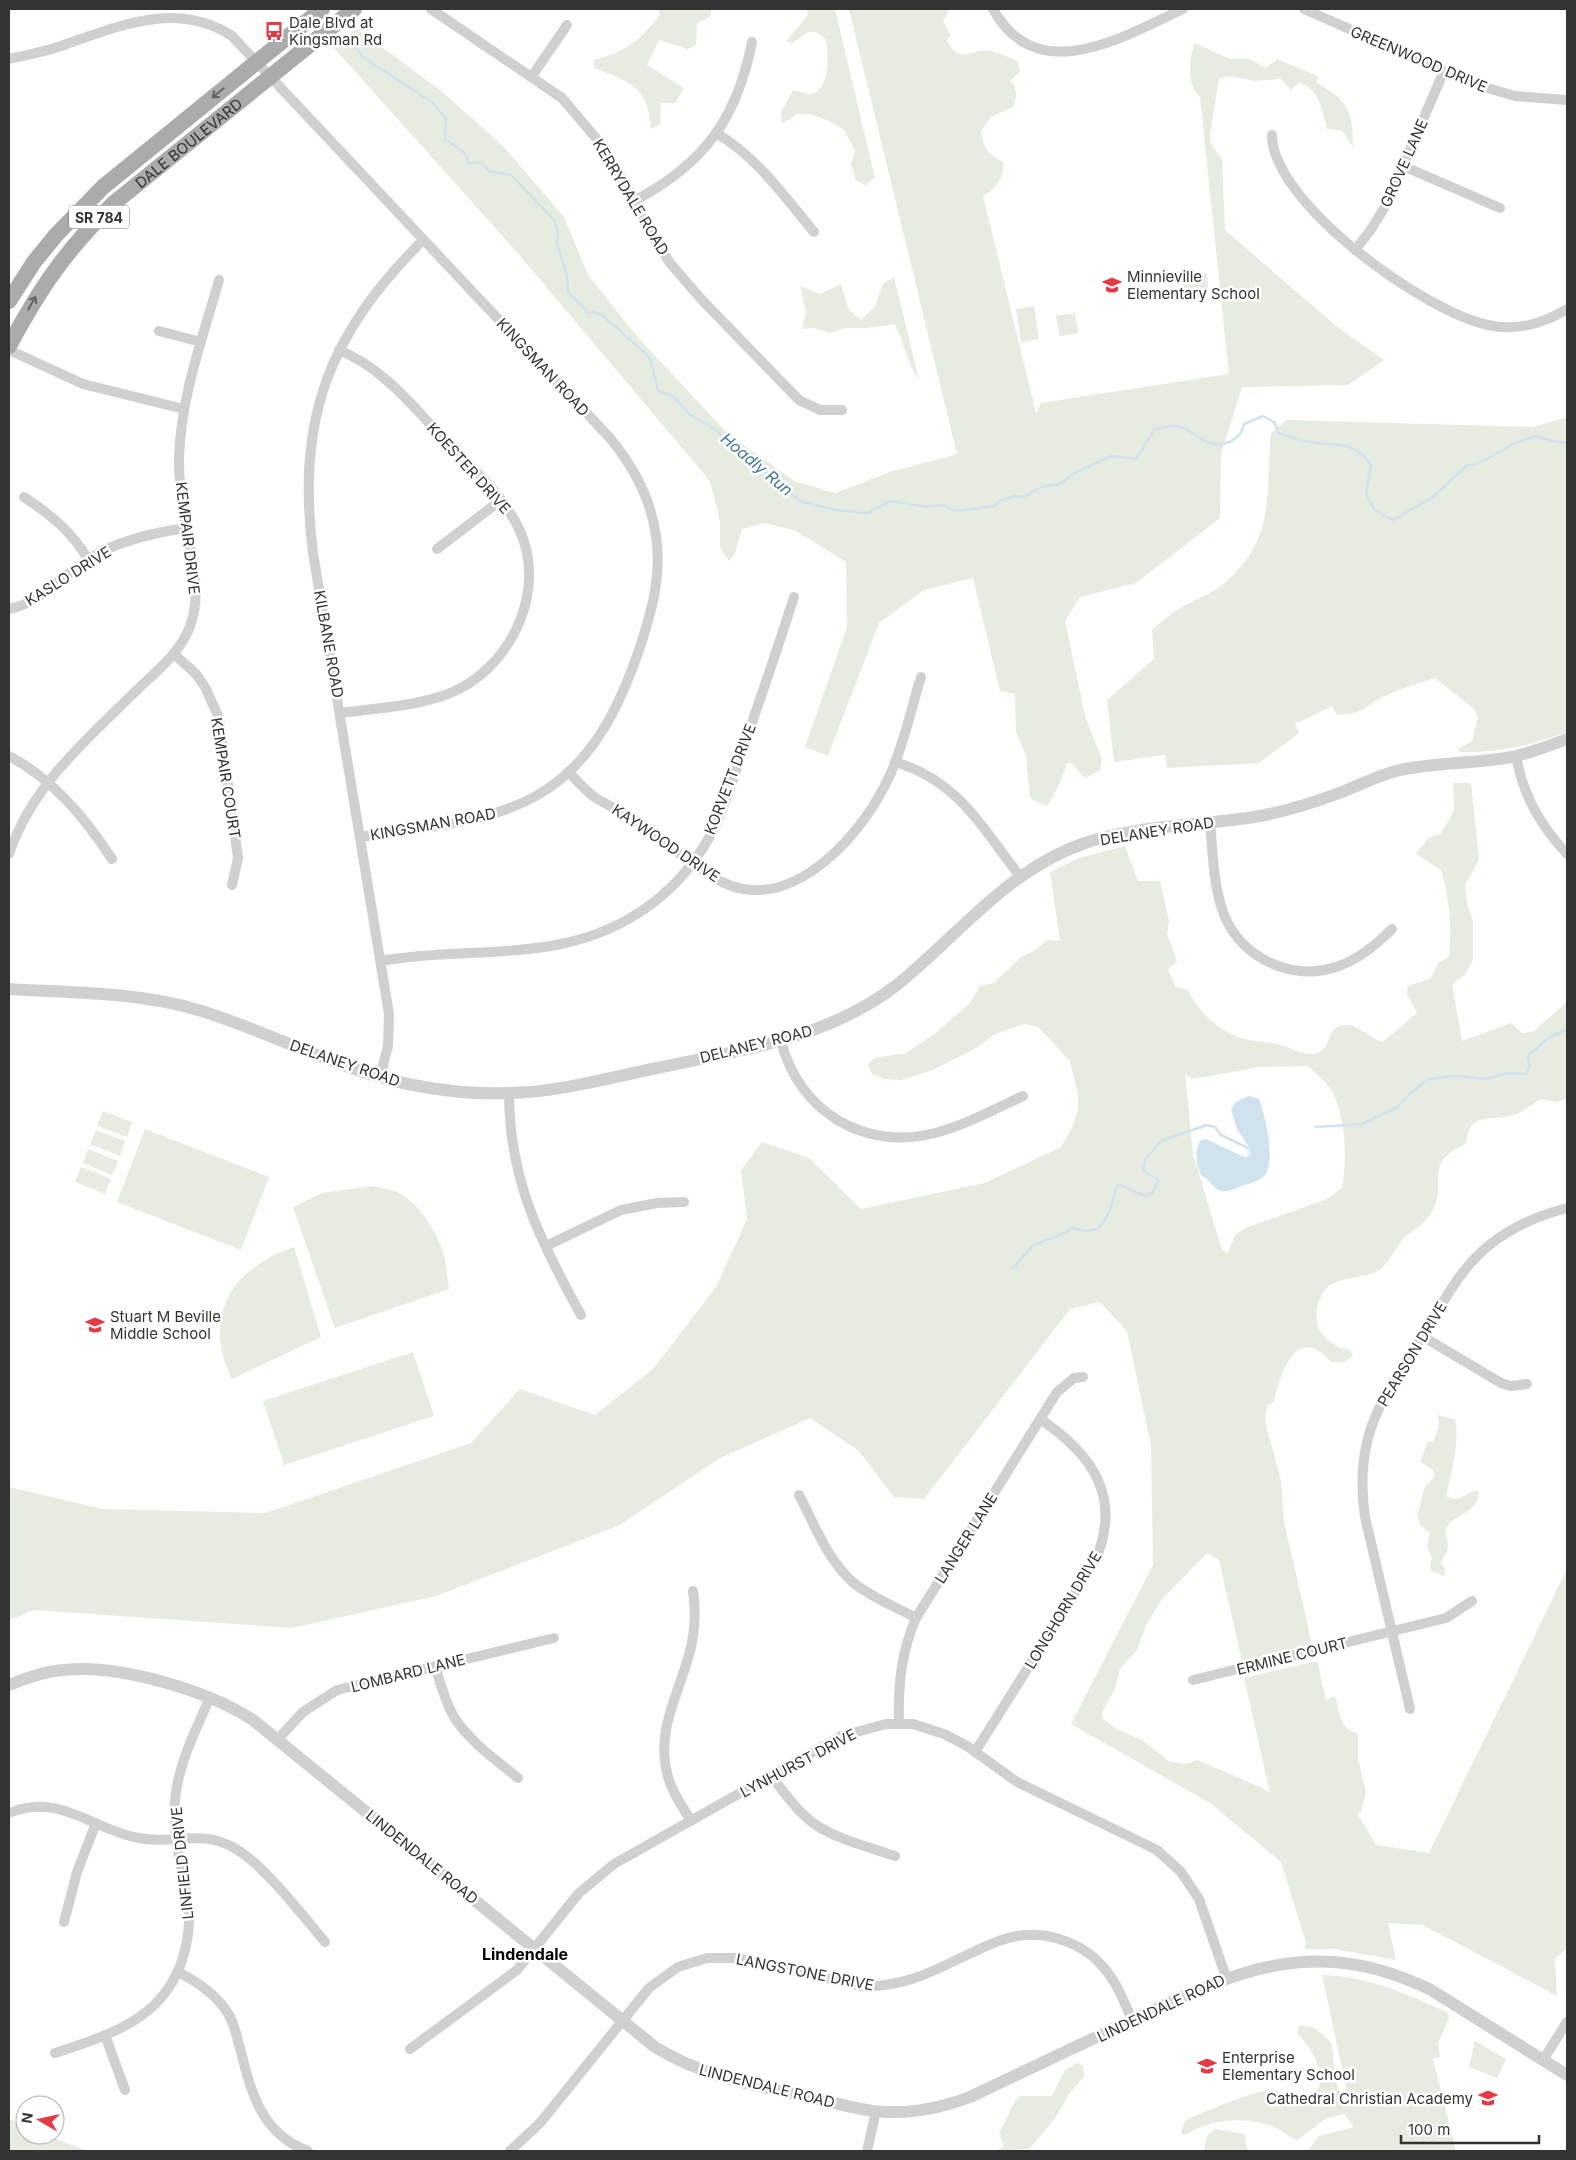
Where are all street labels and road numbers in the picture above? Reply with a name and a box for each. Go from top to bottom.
street label: GREENWOOD DRIVE [1348,22,1490,96]
street label: DALE BOULEVARD [131,94,246,192]
street label: GROVE LANE [1376,116,1432,210]
street label: KERRYDALE ROAD [589,135,673,259]
road number: SR 784 [69,206,129,228]
street label: KINGSMAN ROAD [493,314,593,420]
street label: KOESTER DRIVE [423,418,515,518]
street label: KEMPAIR DRIVE [172,481,204,595]
street label: KASLO DRIVE [22,542,114,610]
street label: KILBANE ROAD [310,589,348,699]
street label: KEMPAIR COURT [207,716,245,840]
street label: KORVETT DRIVE [700,721,760,837]
street label: KAYWOOD DRIVE [608,800,724,886]
street label: KINGSMAN ROAD [369,804,497,844]
street label: DELANEY ROAD [1099,813,1215,849]
street label: DELANEY ROAD [698,1021,814,1067]
street label: DELANEY ROAD [287,1035,403,1091]
street label: PEARSON DRIVE [1373,1298,1451,1410]
street label: LANGER LANE [931,1489,1001,1587]
street label: LONGHORN DRIVE [1020,1548,1106,1672]
street label: ERMINE COURT [1235,1633,1349,1679]
street label: LOMBARD LANE [349,1650,467,1696]
street label: LYNHURST DRIVE [737,1724,859,1802]
street label: LINFIELD DRIVE [167,1806,197,1920]
street label: LINDENDALE ROAD [362,1806,482,1908]
street label: LANGSTONE DRIVE [734,1949,876,1995]
street label: LINDENDALE ROAD [1094,1970,1228,2046]
street label: LINDENDALE ROAD [697,2060,837,2112]

